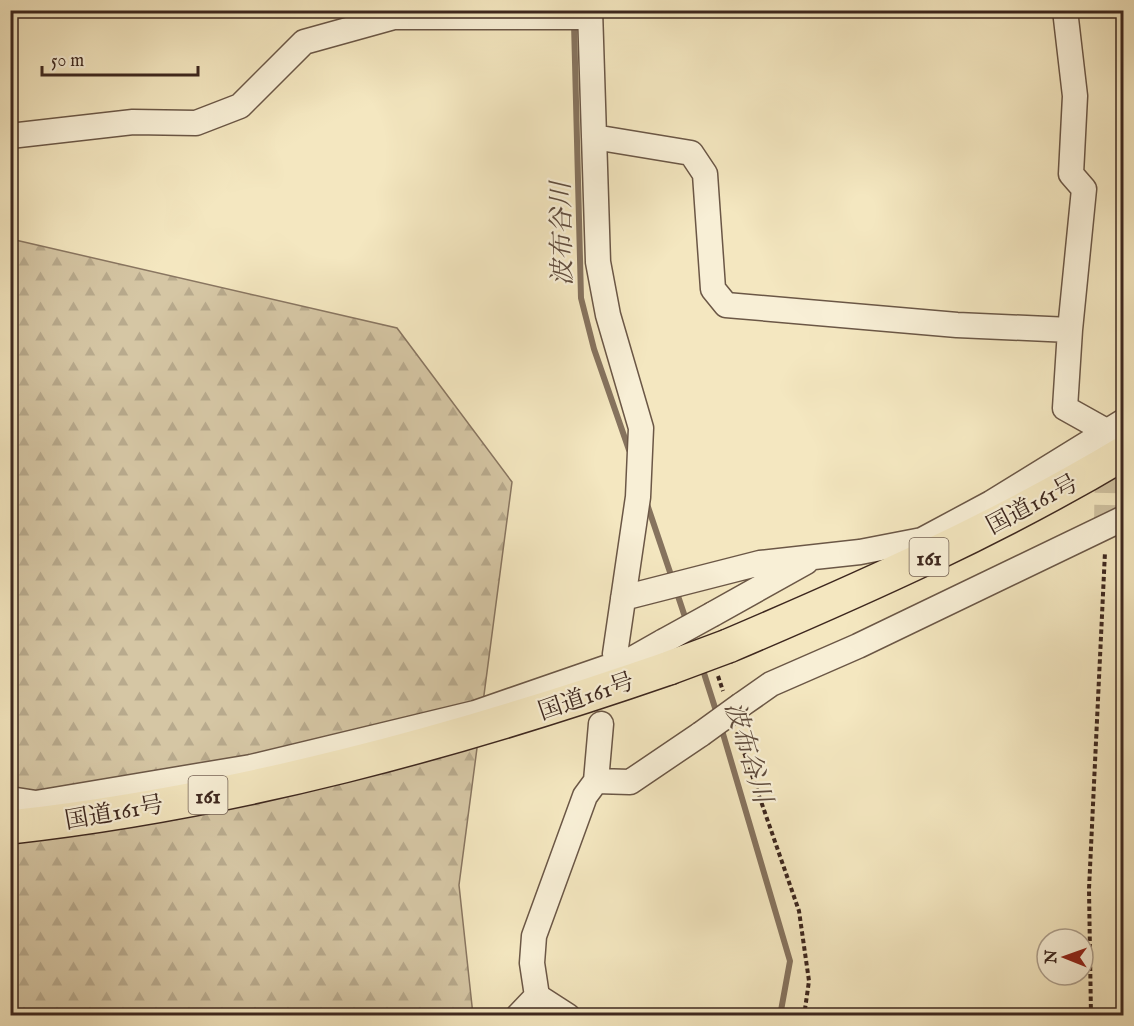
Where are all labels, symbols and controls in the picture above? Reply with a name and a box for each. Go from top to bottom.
scale bar [42,39,198,77]
text: 50 m [51,50,84,73]
water label: 波布谷川 [545,179,580,286]
street label: 国道161号 [981,468,1084,542]
road number: 161 [910,538,948,576]
street label: 国道161号 [534,667,639,728]
water label: 波布谷川 [717,698,779,810]
road number: 161 [188,776,228,814]
street label: 国道161号 [62,790,166,837]
north arrow [1035,927,1095,987]
text: N [1042,950,1062,965]

